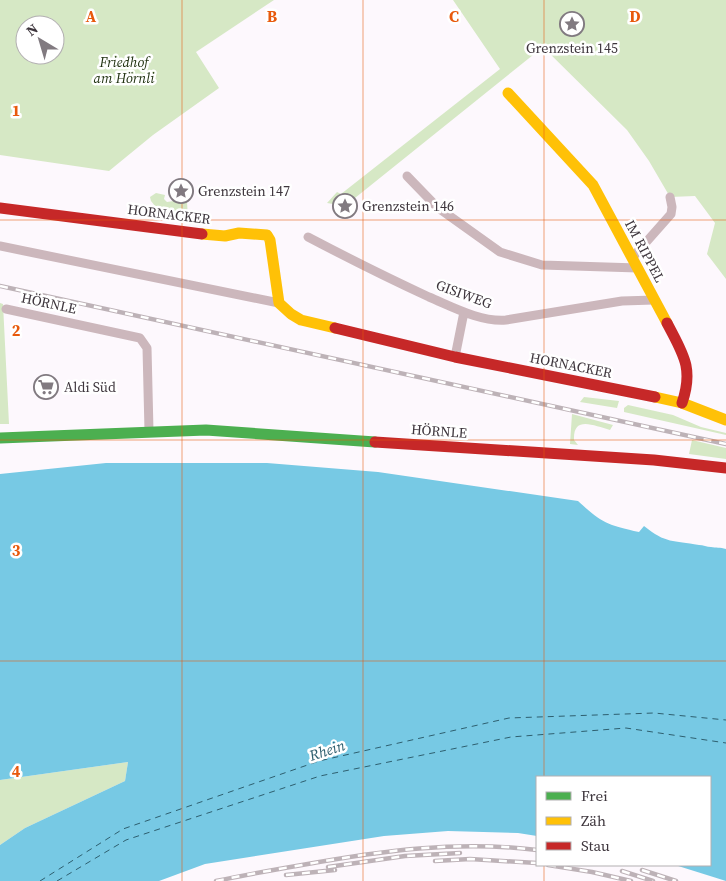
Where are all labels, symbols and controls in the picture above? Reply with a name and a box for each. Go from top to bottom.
text: A [86,5,97,27]
text: B [267,5,278,27]
text: C [449,5,459,27]
text: D [629,5,641,27]
place icon: Grenzstein 145 [559,11,585,37]
north arrow [15,15,65,65]
text: N [22,19,42,41]
place label: Grenzstein 145 [526,38,618,58]
park label: Friedhof am Hörnli [94,52,155,88]
text: 1 [12,99,20,121]
place icon: Grenzstein 147 [168,178,194,204]
place label: Grenzstein 147 [198,181,290,201]
place icon: Grenzstein 146 [332,193,358,219]
place label: Grenzstein 146 [362,196,454,216]
street label: HORNACKER [126,199,212,229]
street label: IM RIPPEL [620,216,670,286]
street label: GISIWEG [433,275,495,314]
street label: HÖRNLE [20,287,78,319]
text: 2 [12,319,21,341]
street label: HORNACKER [528,347,614,383]
supermarket icon: Aldi Süd [33,374,59,400]
place label: Aldi Süd [64,377,116,397]
street label: HÖRNLE [410,419,468,443]
text: 3 [12,539,21,561]
water label: Rhein [305,734,348,766]
text: 4 [12,760,21,782]
legend [536,776,711,866]
text: Frei [581,785,608,806]
text: Zäh [581,810,606,831]
text: Stau [581,835,610,856]

